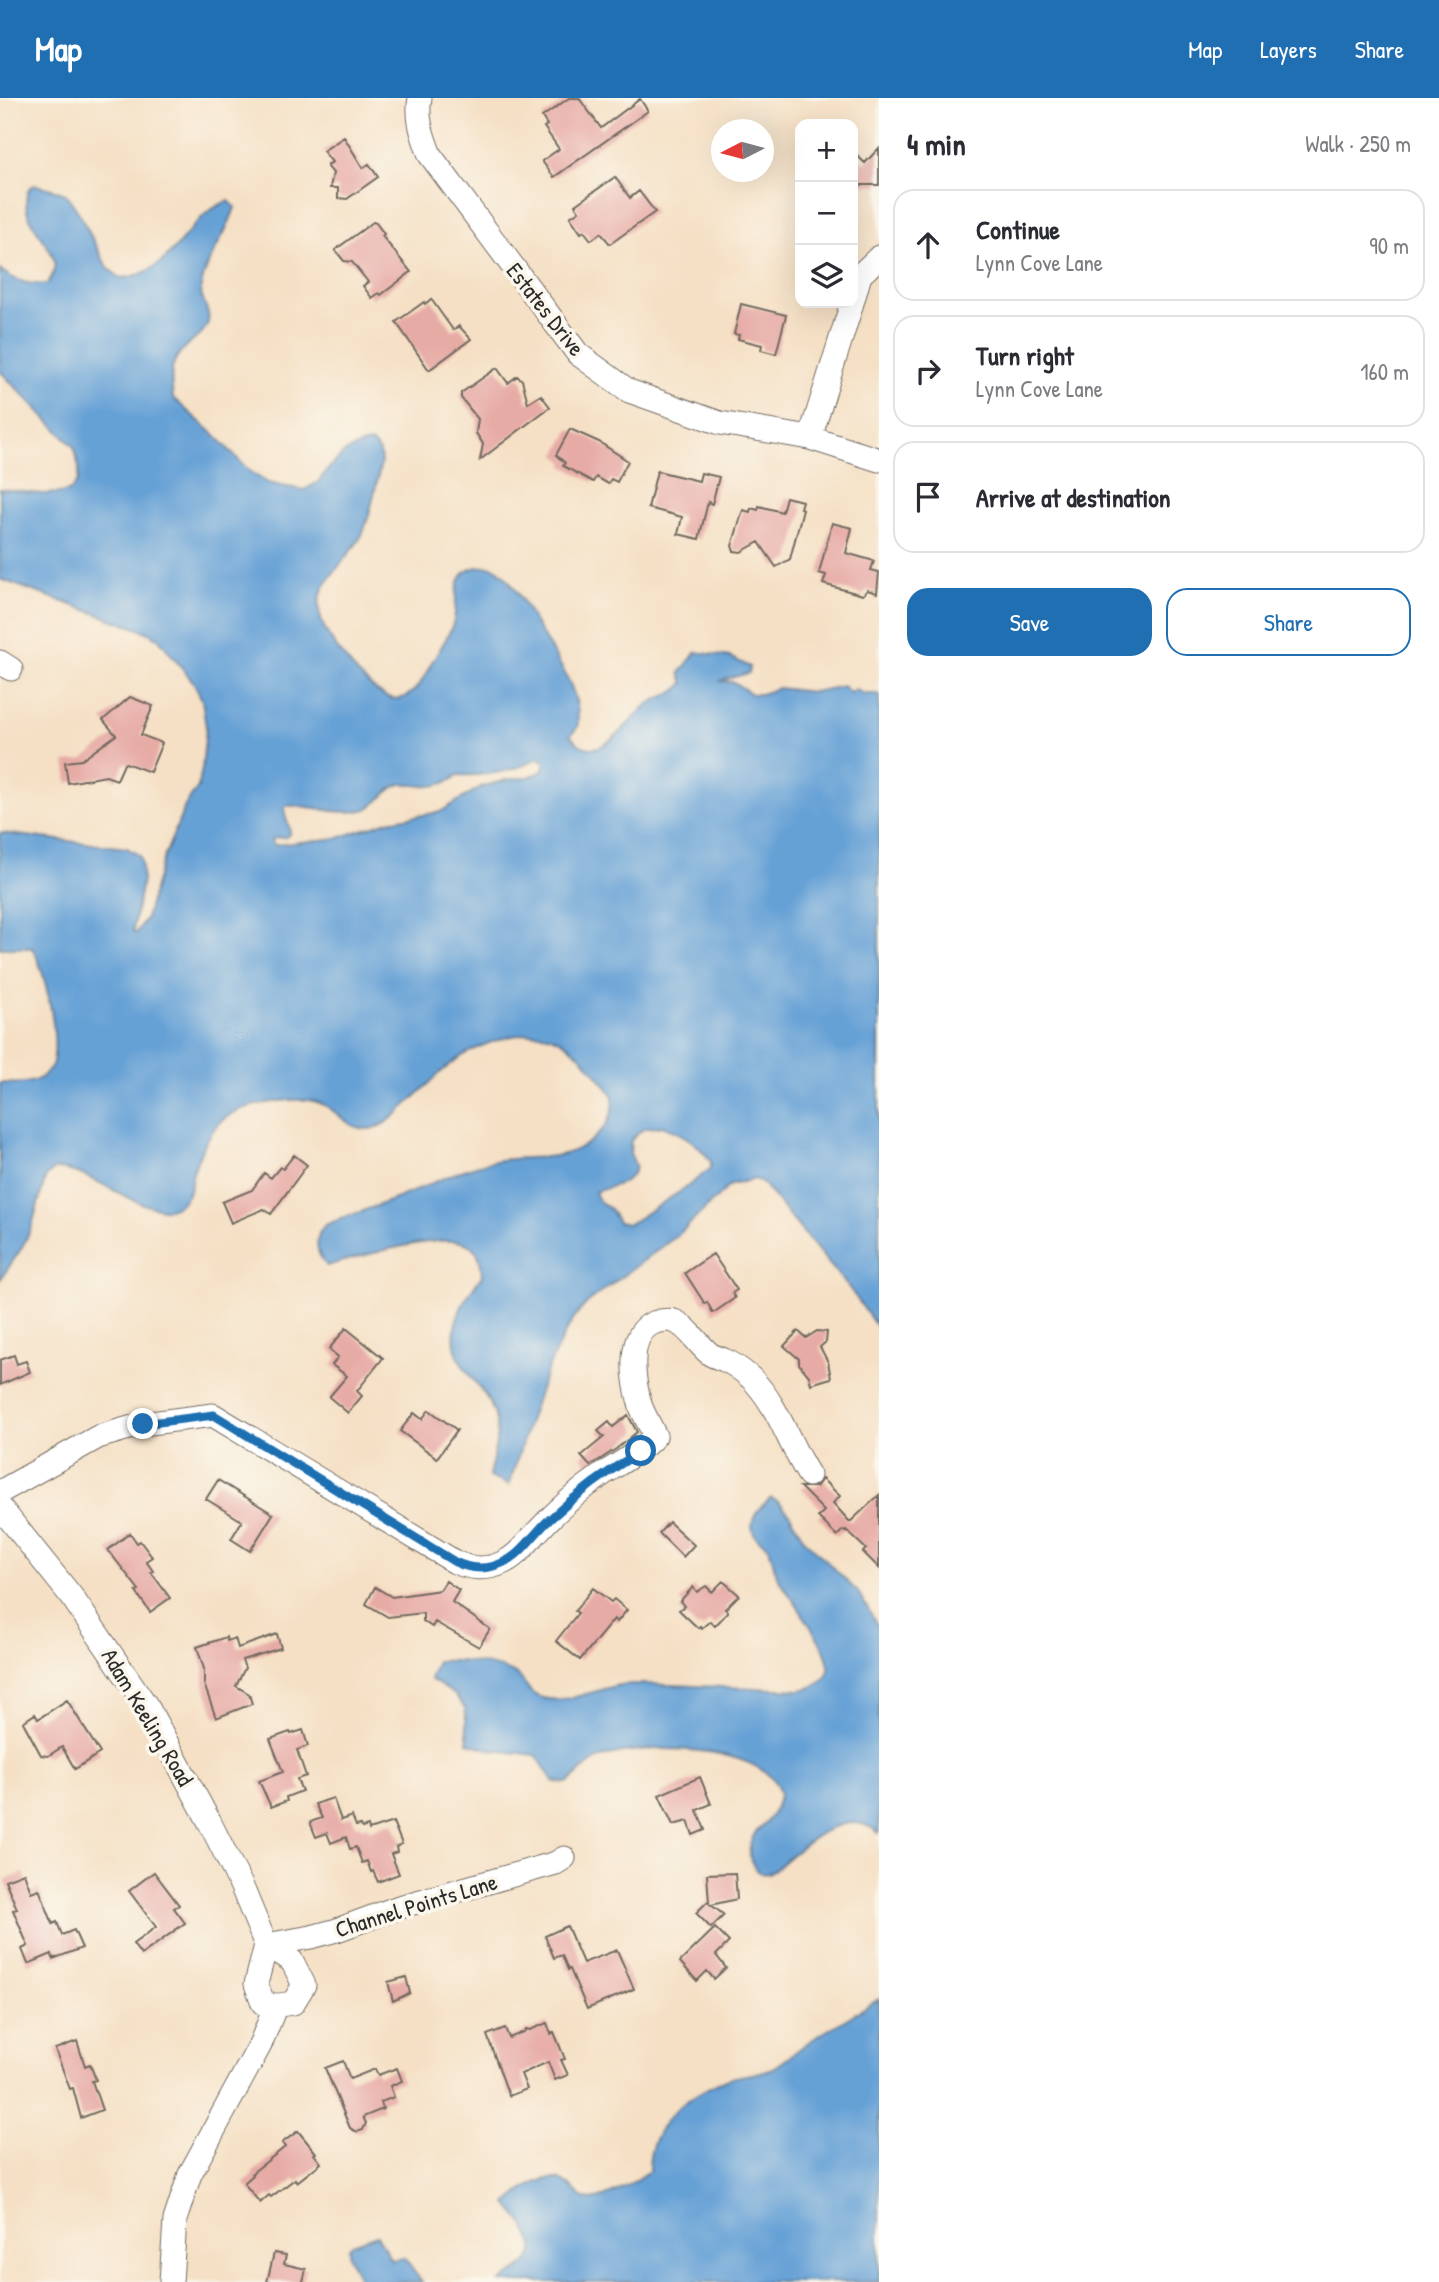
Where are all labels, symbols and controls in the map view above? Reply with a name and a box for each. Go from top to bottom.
text: Map [35,27,82,71]
text: Map [1188,33,1222,65]
text: Layers [1260,33,1317,65]
text: Share [1355,33,1404,65]
north arrow [711,119,774,182]
map controls [795,119,858,308]
button: + [795,119,858,182]
text: 4 min [907,124,966,164]
text: Walk · 250 m [1305,128,1411,159]
button: − [795,182,858,245]
text: Continue [976,212,1060,247]
icon: ahead [909,226,947,264]
text: 90 m [1369,230,1409,261]
button: layers [795,245,858,308]
text: Lynn Cove Lane [976,247,1103,278]
street label: Estates Drive [500,256,592,362]
text: Turn right [976,338,1074,373]
icon: right [909,352,947,390]
text: 160 m [1360,356,1409,387]
text: Lynn Cove Lane [976,373,1103,404]
icon: arrive [909,478,947,516]
text: Arrive at destination [976,480,1171,515]
button: Save [907,588,1152,656]
button: Share [1166,588,1411,656]
route end [127,1408,158,1439]
route start [625,1435,656,1466]
street label: Adam Keeling Road [95,1642,201,1792]
street label: Channel Points Lane [331,1866,501,1944]

